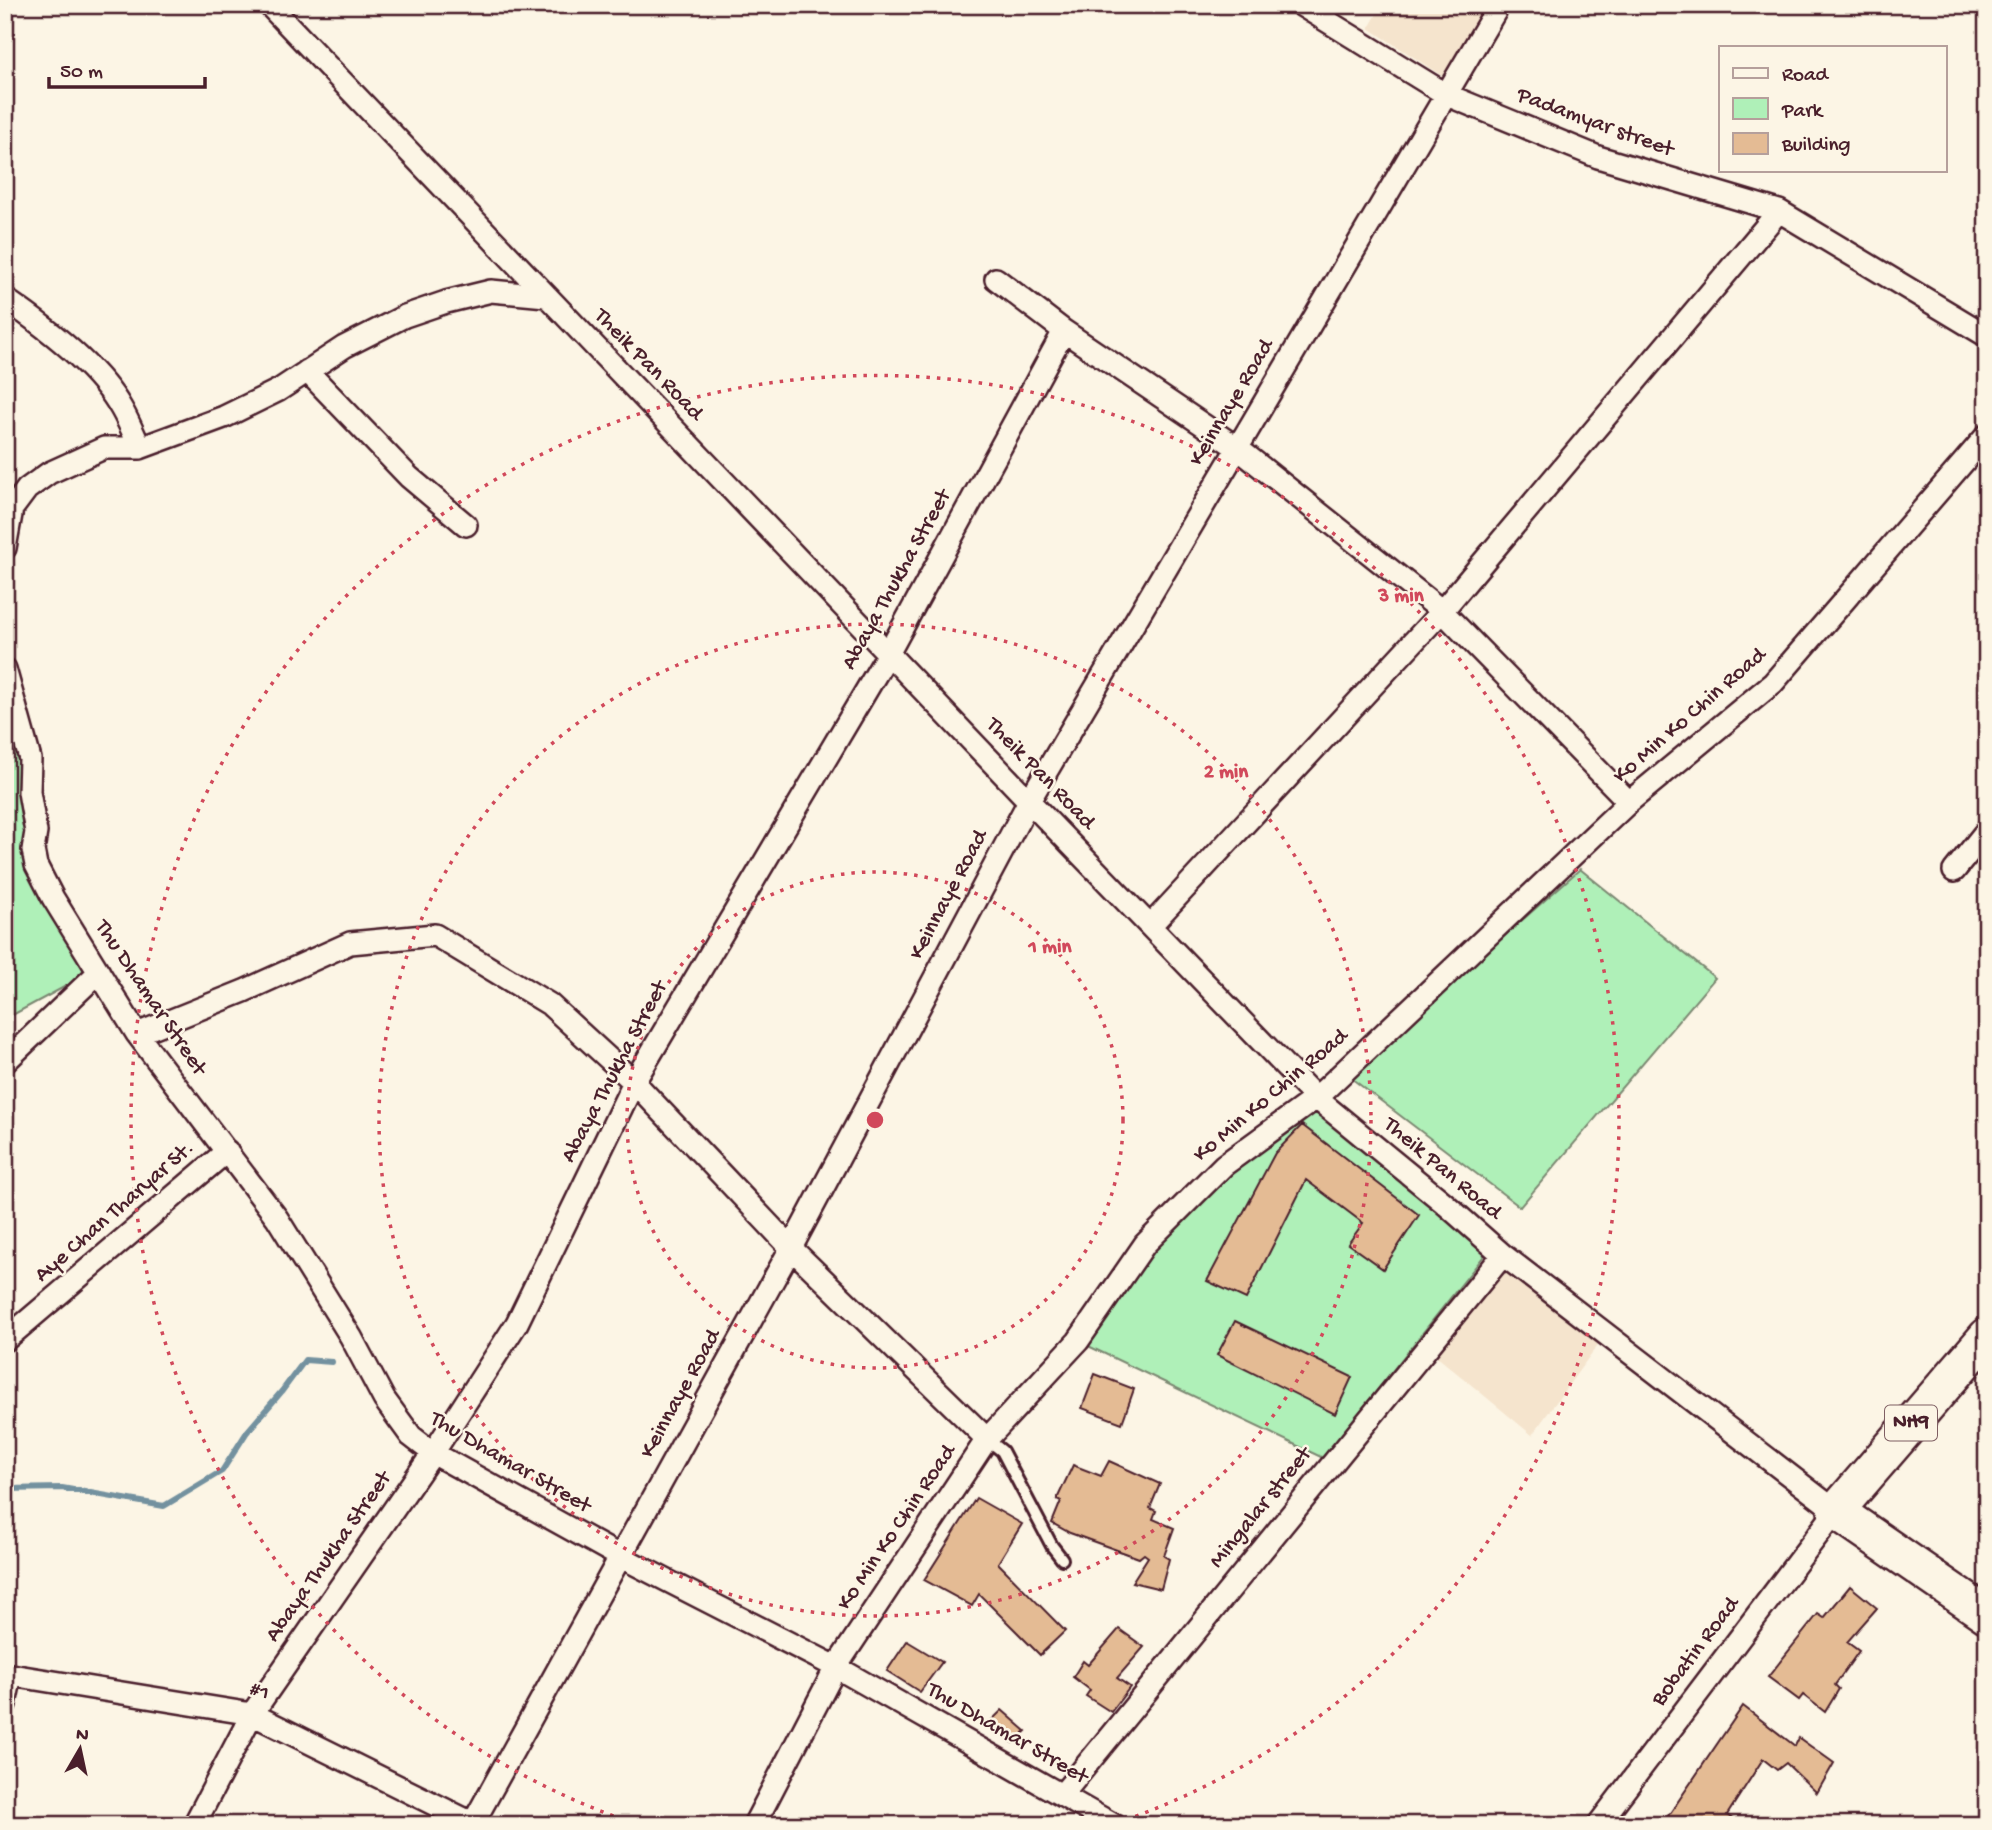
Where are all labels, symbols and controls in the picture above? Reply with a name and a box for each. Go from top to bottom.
scale bar [49,46,205,90]
legend [1719,46,1946,172]
text: 50 m [60,61,103,86]
text: Road [1782,64,1830,89]
street label: Padamyar street [1512,82,1679,164]
text: Park [1781,100,1825,125]
text: Building [1781,134,1851,159]
street label: Theik Pan Road [586,302,709,428]
street label: Keinnaye Road [1184,333,1281,471]
street label: Abaya Thukha Street [836,484,959,675]
text: 3 min [1377,585,1425,610]
street label: Ko Min Ko Chin Road [1608,641,1773,790]
street label: Theik Pan Road [978,711,1101,837]
text: 2 min [1204,761,1249,786]
street label: Keinnaye Road [904,824,995,964]
street label: Thu Dhamar Street [87,914,213,1082]
text: 1 min [1028,936,1072,961]
street label: Abaya Thukha Street [556,975,675,1168]
street label: Ko Min Ko Chin Road [1188,1022,1355,1169]
centre of rings [863,1108,887,1132]
street label: Theik Pan Road [1376,1111,1508,1227]
street label: Aye Chan Tharyar St. [29,1135,201,1289]
street label: Keinnaye Road [635,1324,728,1463]
street label: Thu Dhamar Street [423,1405,597,1521]
road number: NH9 [1885,1406,1937,1440]
street label: Ko Min Ko Chin Road [832,1439,963,1616]
street label: Mingalar street [1204,1441,1319,1574]
street label: Abaya Thukha Street [260,1465,399,1648]
street label: Bobatin Road [1646,1591,1747,1713]
street label: #1 [245,1676,273,1708]
street label: Thu Dhamar Street [920,1676,1094,1792]
north arrow [46,1714,116,1784]
text: N [74,1723,90,1748]

